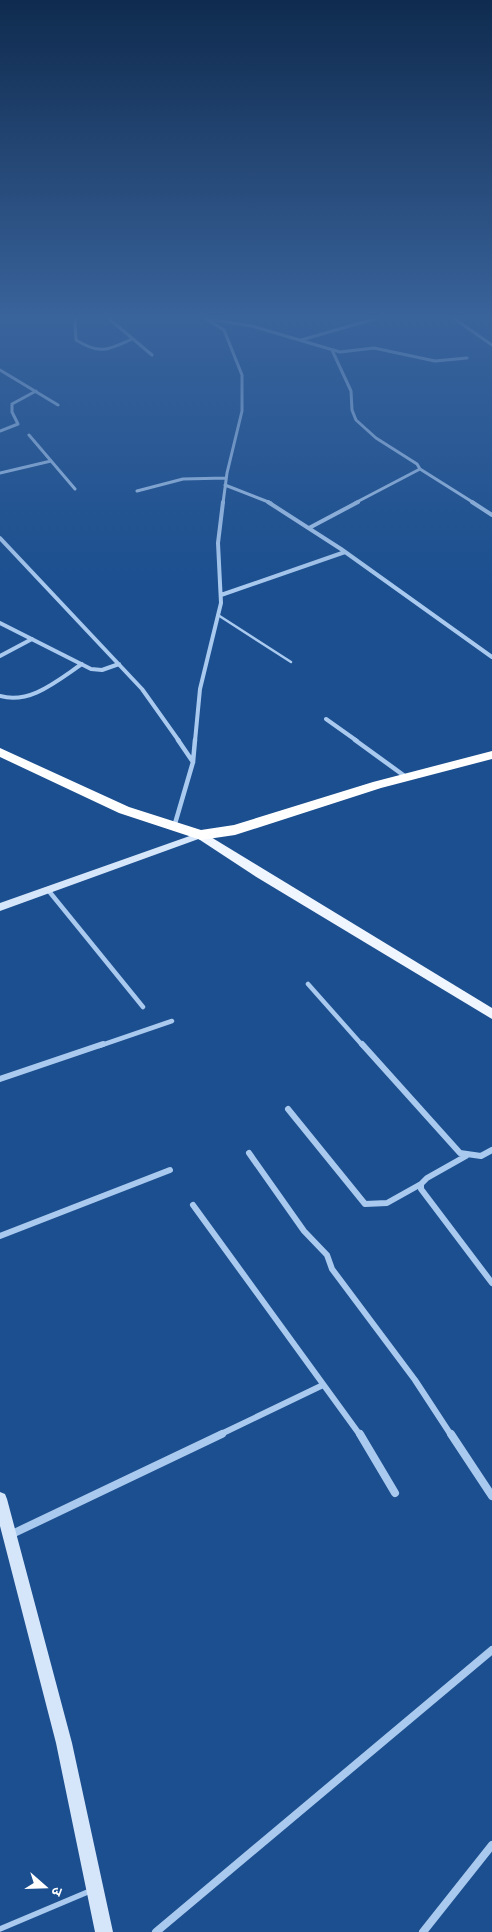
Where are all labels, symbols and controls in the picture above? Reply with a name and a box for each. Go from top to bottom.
north arrow [20,1862,70,1912]
text: उ [48,1885,64,1898]

